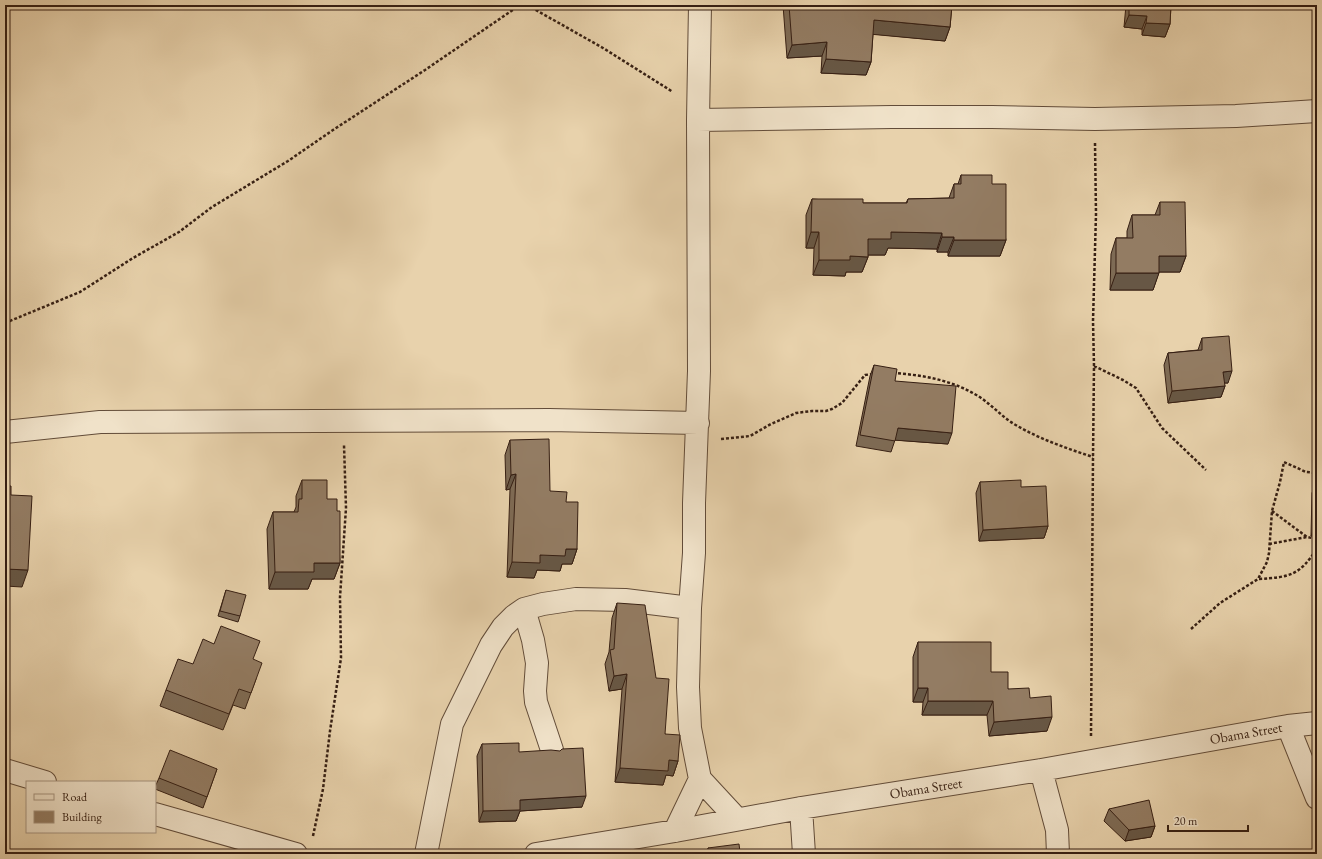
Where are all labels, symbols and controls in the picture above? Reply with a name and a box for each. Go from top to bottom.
street label: Obama Street [1208,718,1284,748]
street label: Obama Street [888,773,964,803]
legend [26,781,156,833]
text: Road [62,789,88,805]
scale bar [1168,807,1248,833]
text: Building [62,809,103,825]
text: 20 m [1174,813,1198,829]

